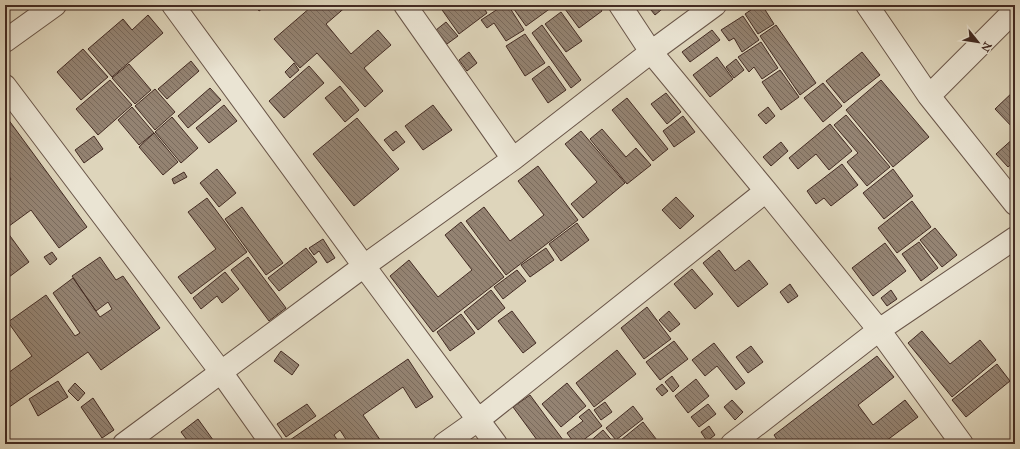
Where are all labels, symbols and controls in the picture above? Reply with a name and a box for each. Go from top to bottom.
north arrow [958,22,998,62]
text: N [978,39,994,55]

